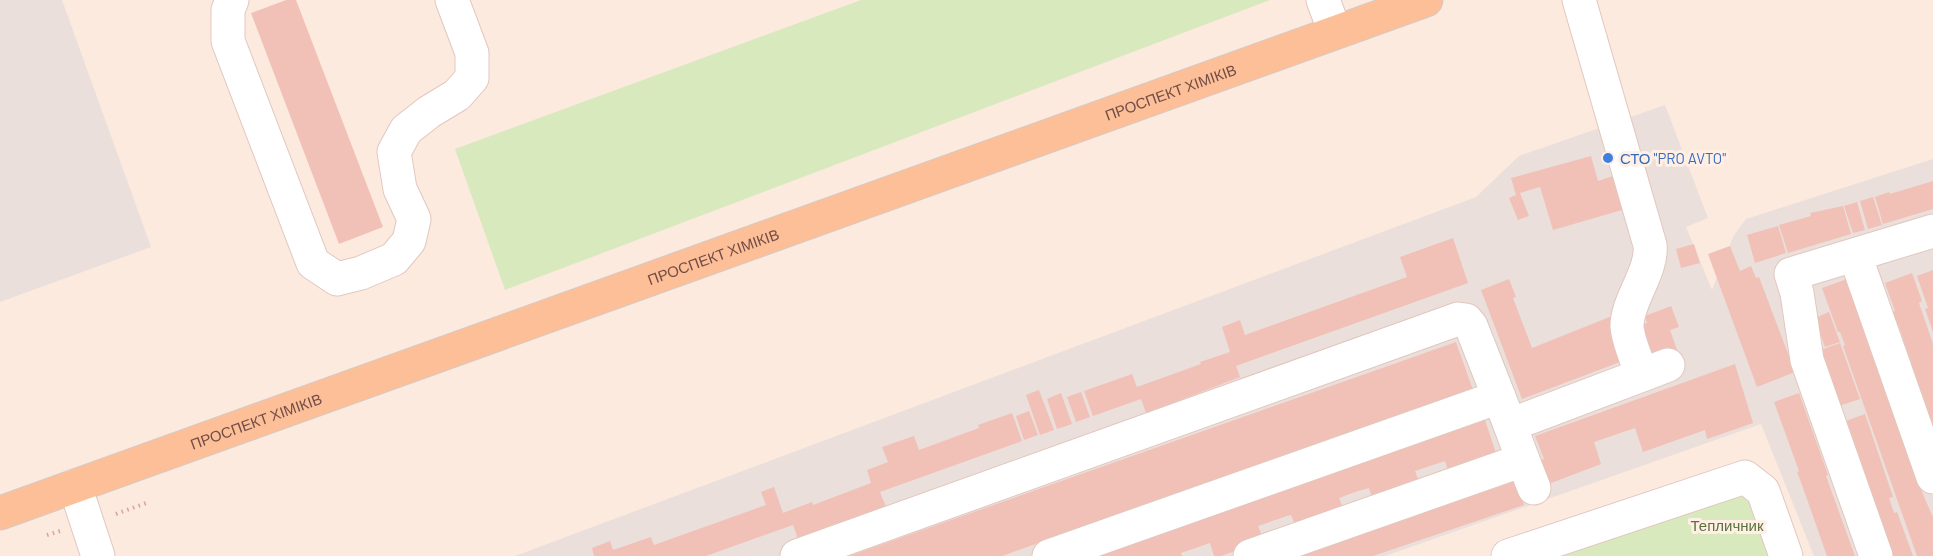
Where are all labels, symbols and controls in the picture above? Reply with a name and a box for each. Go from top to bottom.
street label: ПРОСПЕКТ ХІМІКІВ [1102,60,1239,124]
place label: СТО "PRO AVTO" [1620,149,1726,167]
marker: СТО "PRO AVTO" [1601,151,1615,165]
street label: ПРОСПЕКТ ХІМІКІВ [645,224,781,288]
street label: ПРОСПЕКТ ХІМІКІВ [188,389,324,453]
park label: Тепличник [1691,516,1764,534]

